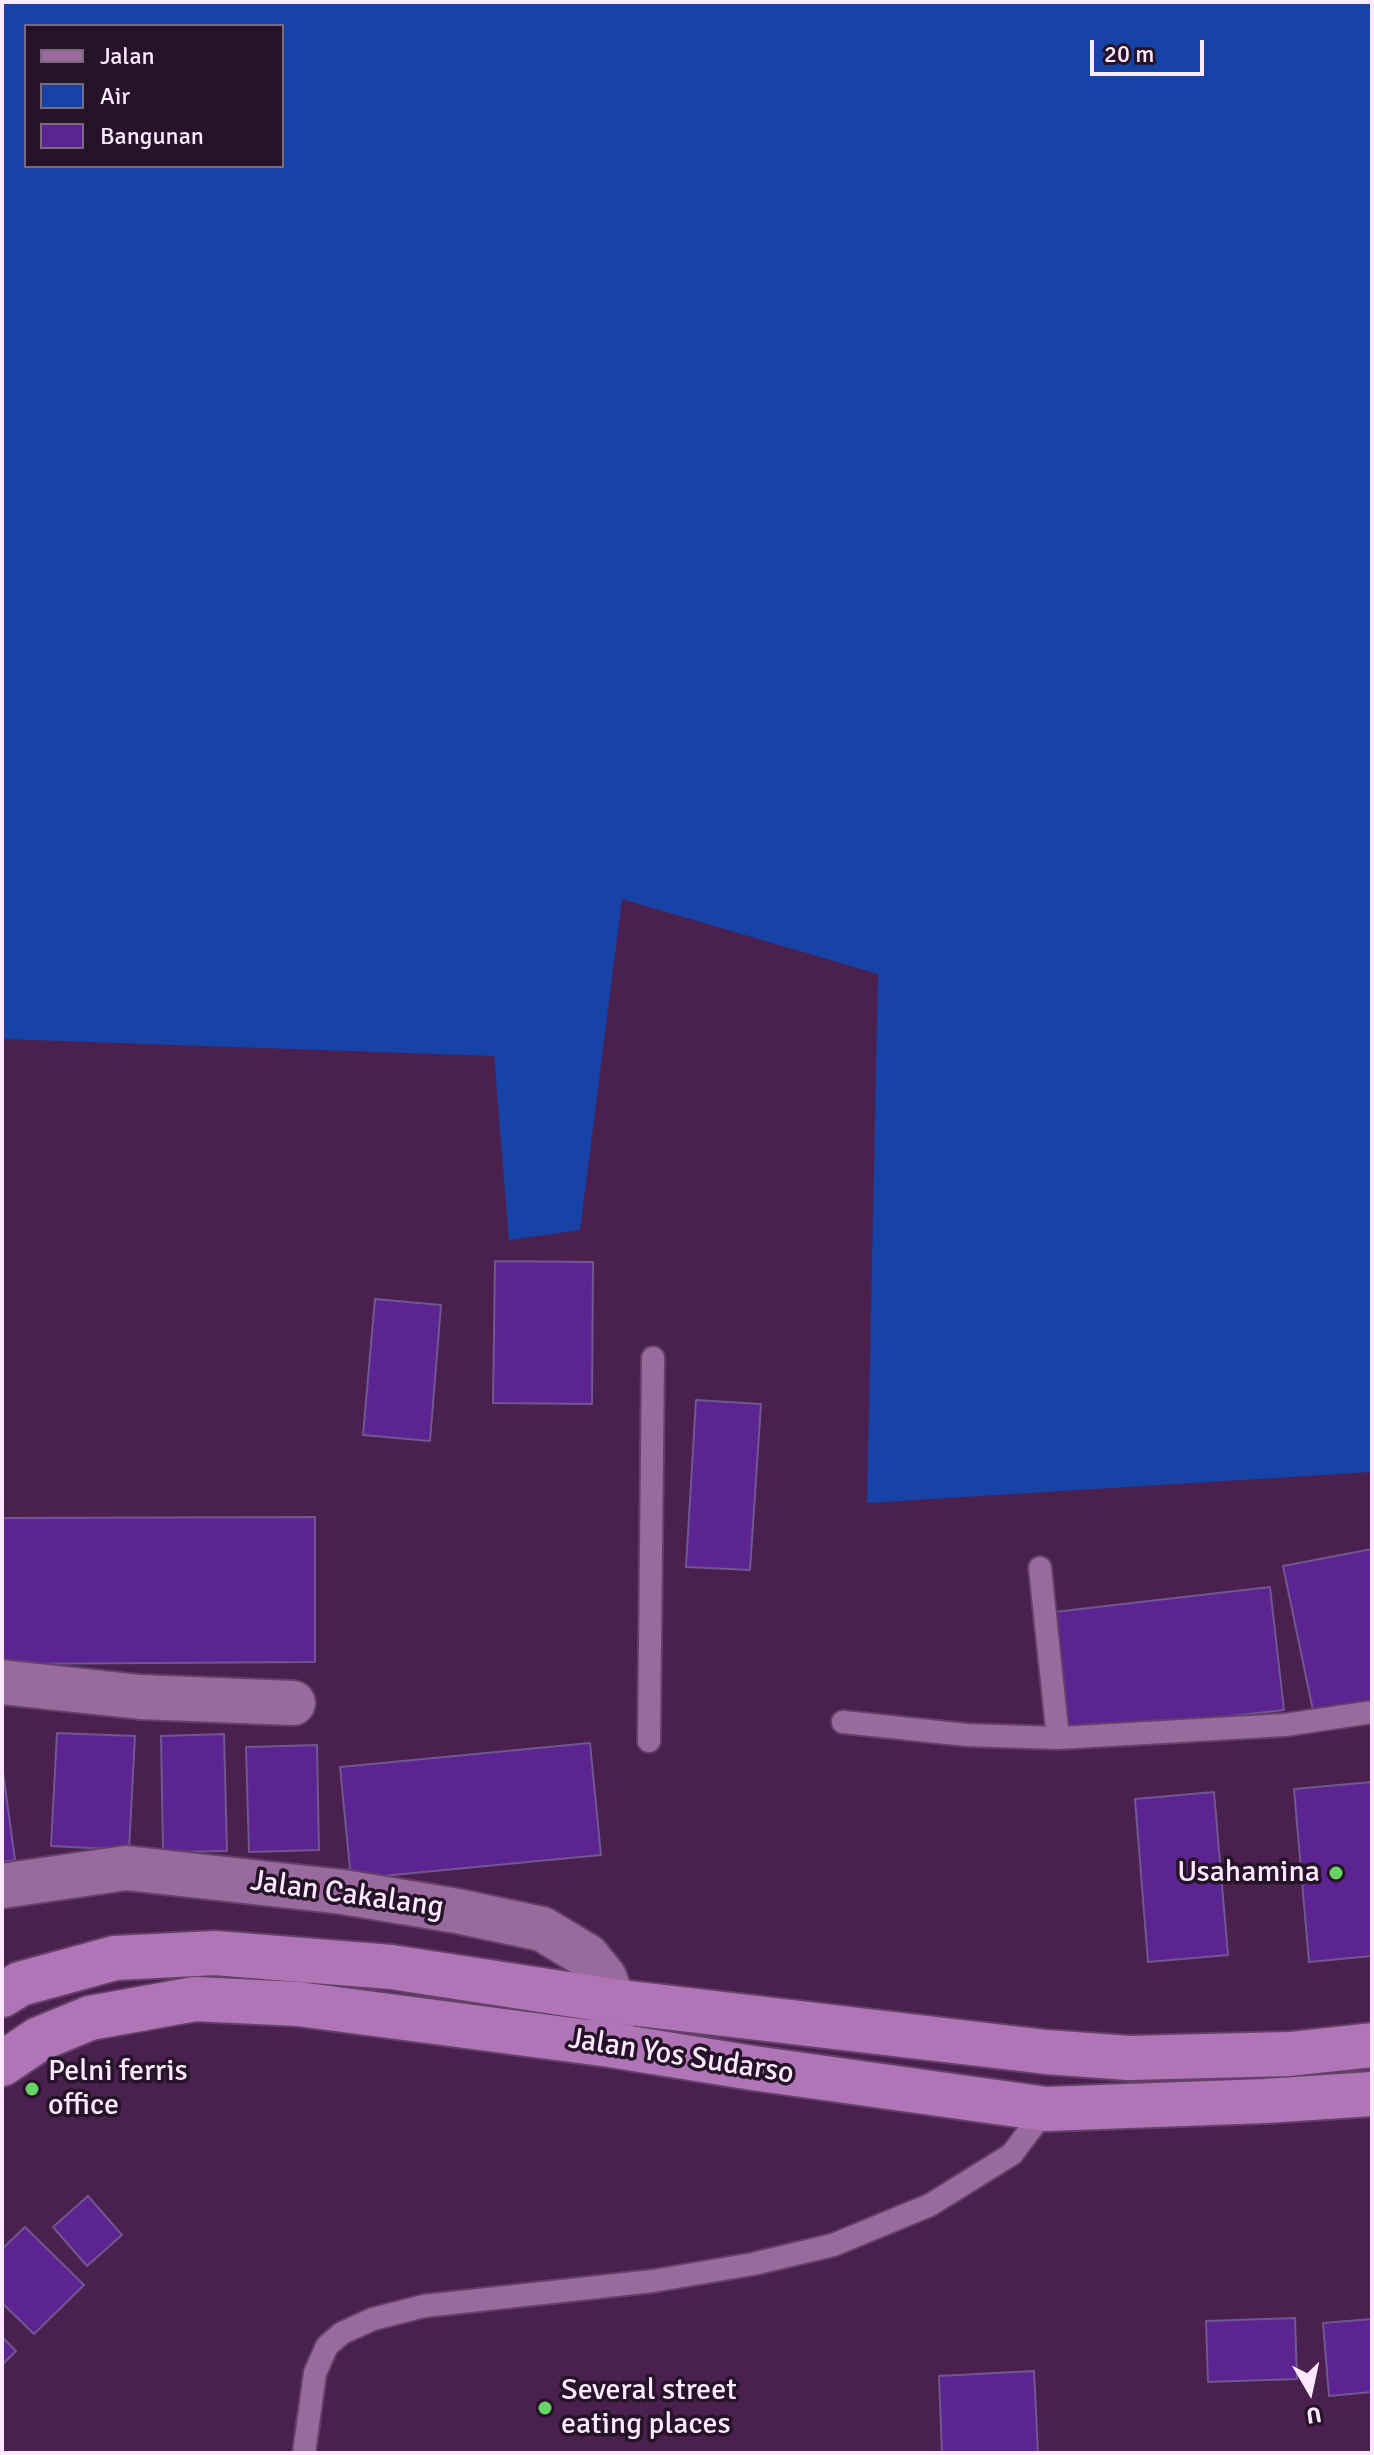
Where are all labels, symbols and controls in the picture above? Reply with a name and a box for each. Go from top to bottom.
legend [24,24,284,168]
scale bar [1094,24,1208,74]
text: 20 m [1104,39,1154,69]
text: Jalan [100,41,155,71]
text: Air [100,81,130,111]
text: Bangunan [100,121,204,151]
place label: Usahamina [1177,1855,1320,1891]
street label: Jalan Cakalang [248,1864,446,1926]
marker: Usahamina [1327,1864,1345,1882]
street label: Jalan Yos Sudarso [566,2021,796,2093]
place label: Pelni ferris office [48,2054,188,2124]
marker: Pelni ferris office [23,2080,41,2098]
north arrow [1270,2351,1350,2431]
place label: Several street eating places [561,2373,737,2444]
marker: Several street eating places [536,2399,554,2417]
text: U [1304,2401,1323,2430]

